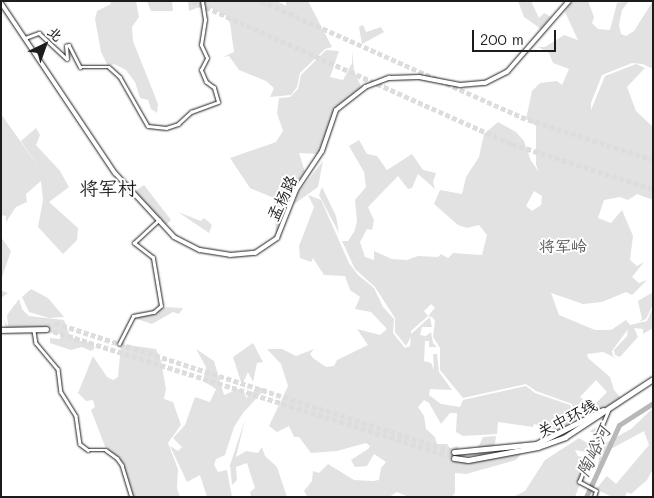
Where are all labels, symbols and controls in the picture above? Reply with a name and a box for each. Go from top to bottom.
north arrow [20,20,70,70]
scale bar [474,20,558,52]
text: 北 [44,22,67,45]
text: 200 m [480,29,524,49]
street label: 孟杨路 [263,172,301,224]
district label: 将军村 [80,177,136,199]
park label: 将军岭 [539,236,587,256]
street label: 关中环线 [534,395,600,441]
water label: 陶峪河 [571,422,615,480]

